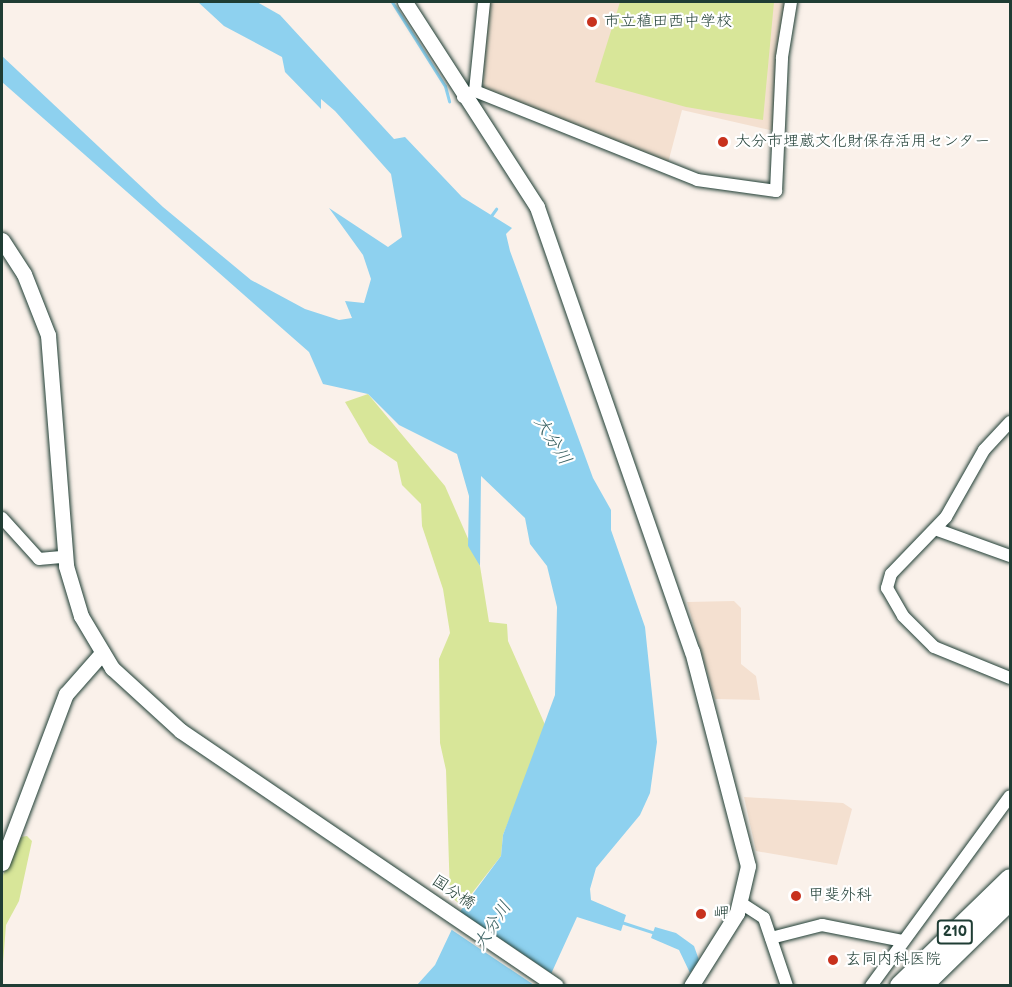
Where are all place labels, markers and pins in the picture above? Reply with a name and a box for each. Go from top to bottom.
place label: 市立稙田西中学校 [604,12,732,32]
marker: 市立稙田西中学校 [585,15,599,29]
place label: 大分市埋蔵文化財保存活用センター [735,132,991,152]
marker: 大分市埋蔵文化財保存活用センター [716,135,730,149]
place label: 甲斐外科 [808,886,872,906]
marker: 甲斐外科 [789,889,803,903]
place label: 岬 [713,904,729,924]
marker: 岬 [694,907,708,921]
place label: 玄同内科医院 [845,950,941,970]
marker: 玄同内科医院 [826,953,840,967]

